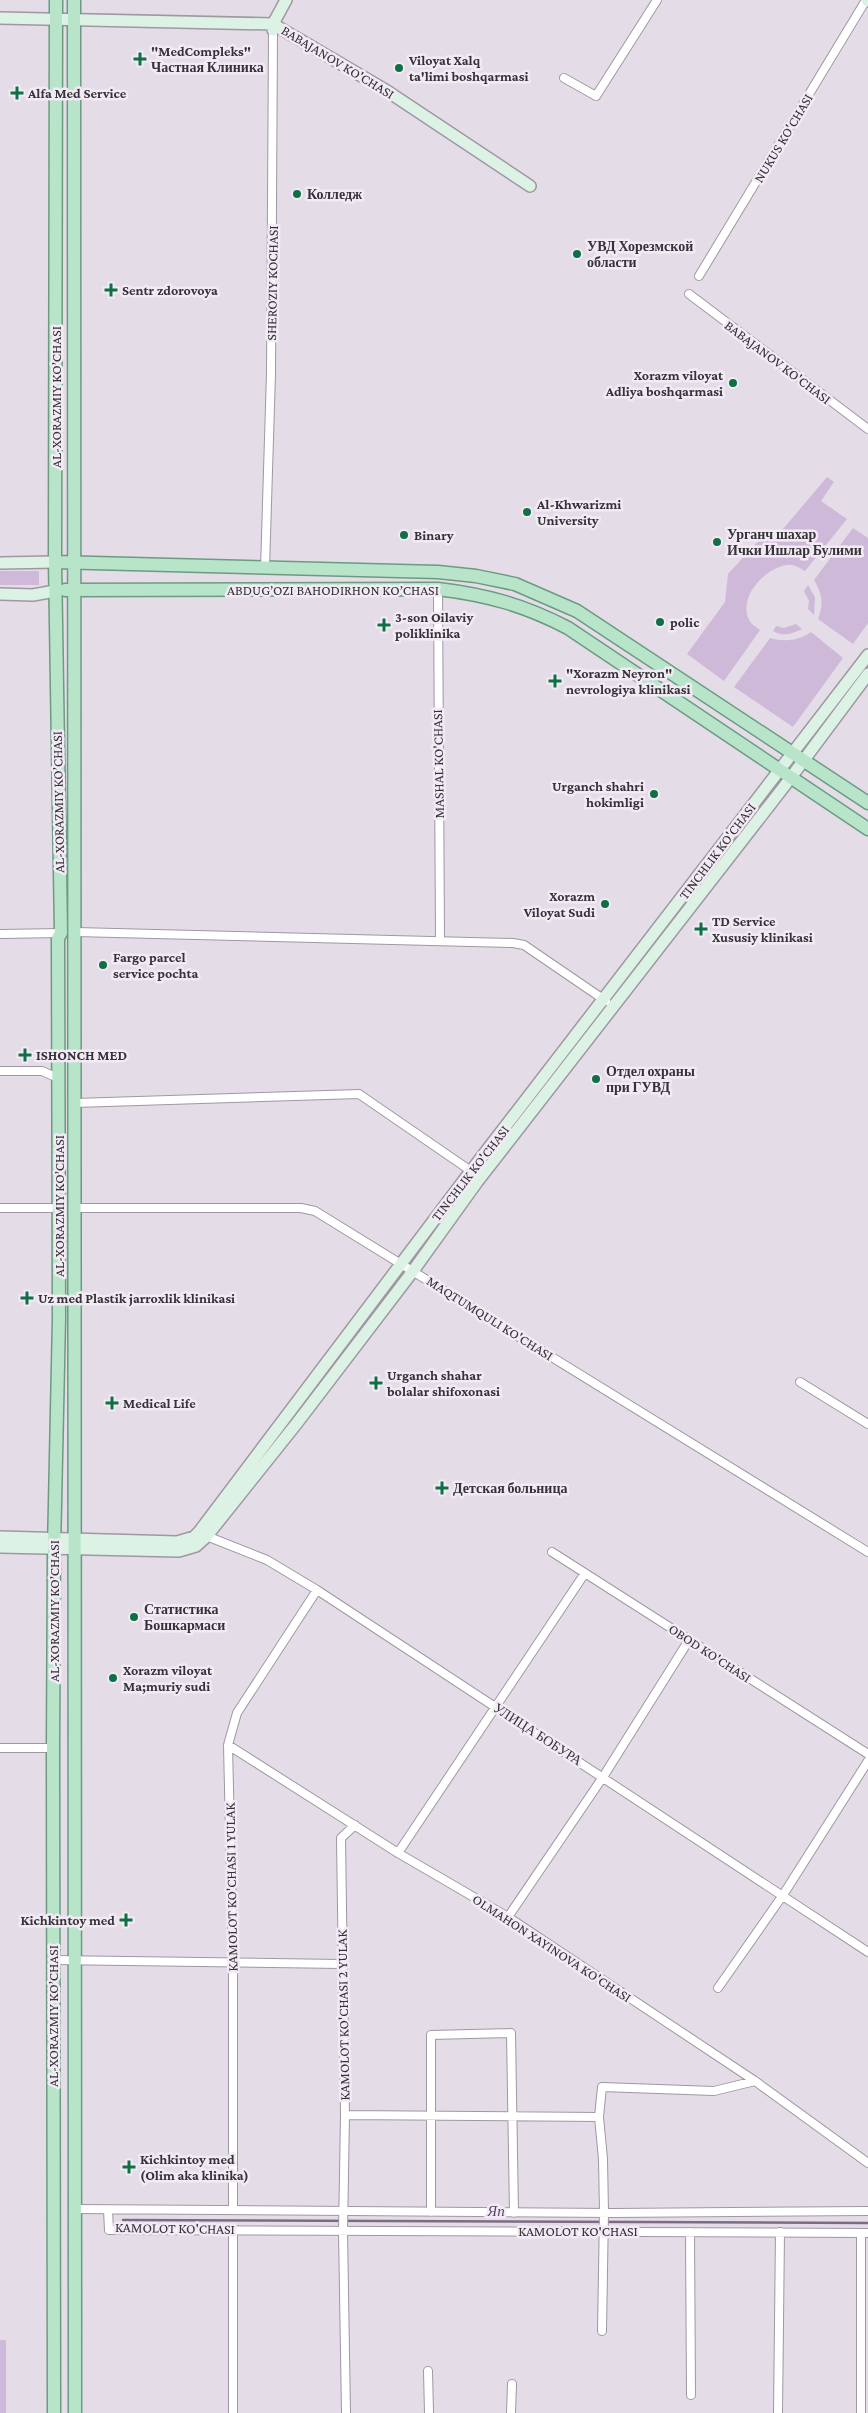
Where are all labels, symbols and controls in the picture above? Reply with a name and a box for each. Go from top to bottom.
street label: BABAJANOV KO'CHASI [279,22,397,102]
place label: "MedCompleks" Частная Клиника [151,43,264,75]
marker: "MedCompleks" Частная Клиника [133,52,147,66]
place label: Viloyat Xalq ta'limi boshqarmasi [408,52,528,84]
marker: Viloyat Xalq ta'limi boshqarmasi [393,62,405,74]
place label: Alfa Med Service [27,85,127,101]
marker: Alfa Med Service [10,86,24,100]
street label: NUKUS KO'CHASI [750,91,816,185]
place label: Колледж [307,186,363,202]
marker: Колледж [291,188,303,200]
street label: SHEROZIY KOCHASI [263,225,281,341]
place label: УВД Хорезмской области [587,238,693,270]
marker: УВД Хорезмской области [571,248,583,260]
place label: Sentr zdorovoya [122,282,218,298]
marker: Sentr zdorovoya [104,283,118,297]
street label: BABAJANOV KO'CHASI [722,317,834,407]
street label: AL-XORAZMIY KO’CHASI [48,326,64,468]
place label: Xorazm viloyat Adliya boshqarmasi [605,367,724,399]
marker: Xorazm viloyat Adliya boshqarmasi [727,377,739,389]
place label: Al-Khwarizmi University [536,496,621,528]
marker: Al-Khwarizmi University [521,506,533,518]
place label: Урганч шахар Ички Ишлар Булими [727,526,862,558]
place label: Binary [414,527,454,543]
marker: Binary [398,529,410,541]
marker: Урганч шахар Ички Ишлар Булими [711,536,723,548]
street label: ABDUG’OZI BAHODIRHON KO’CHASI [227,582,439,598]
place label: 3-son Oilaviy poliklinika [395,609,473,641]
place label: polic [670,614,700,630]
marker: polic [654,616,666,628]
marker: 3-son Oilaviy poliklinika [377,618,391,632]
place label: "Xorazm Neyron" nevrologiya klinikasi [566,665,691,697]
marker: "Xorazm Neyron" nevrologiya klinikasi [548,674,562,688]
street label: MASHAL KO'CHASI [429,709,447,819]
street label: AL-XORAZMIY KO’CHASI [49,731,67,873]
place label: Urganch shahri hokimligi [552,778,644,810]
marker: Urganch shahri hokimligi [648,788,660,800]
street label: TINCHLIK KO'CHASI [675,799,759,903]
place label: Xorazm Viloyat Sudi [523,888,595,920]
marker: Xorazm Viloyat Sudi [599,898,611,910]
place label: TD Service Xususiy klinikasi [712,913,813,945]
marker: TD Service Xususiy klinikasi [694,922,708,936]
place label: Fargo parcel service pochta [113,949,198,981]
marker: Fargo parcel service pochta [97,959,109,971]
place label: ISHONCH MED [36,1047,127,1063]
marker: ISHONCH MED [18,1048,32,1062]
place label: Отдел охраны при ГУВД [606,1063,695,1095]
marker: Отдел охраны при ГУВД [590,1073,602,1085]
street label: TINCHLIK KO'CHASI [428,1122,512,1224]
street label: AL-XORAZMIY KO’CHASI [51,1135,67,1277]
street label: MAQTUMQULI KO'CHASI [424,1273,556,1363]
place label: Uz med Plastik jarroxlik klinikasi [38,1290,235,1307]
marker: Uz med Plastik jarroxlik klinikasi [20,1291,34,1305]
place label: Urganch shahar bolalar shifoxonasi [386,1367,500,1399]
marker: Urganch shahar bolalar shifoxonasi [369,1376,383,1390]
place label: Medical Life [123,1395,196,1411]
marker: Medical Life [105,1396,119,1410]
place label: Детская больница [453,1480,568,1496]
marker: Детская больница [435,1481,449,1495]
street label: AL-XORAZMIY KO’CHASI [46,1540,62,1682]
place label: Статистика Бошкармаси [144,1601,225,1633]
marker: Статистика Бошкармаси [128,1611,140,1623]
street label: OBOD KO'CHASI [666,1620,754,1686]
place label: Xorazm viloyat Ma;muriy sudi [123,1662,213,1695]
marker: Xorazm viloyat Ma;muriy sudi [107,1672,119,1684]
street label: УЛИЦА БОБУРА [491,1699,586,1769]
street label: KAMOLOT KO'CHASI 1 YULAK [222,1801,240,1972]
street label: OLMAHON XAYINOVA KO'CHASI [470,1891,634,2005]
place label: Kichkintoy med [20,1912,115,1928]
marker: Kichkintoy med [119,1913,133,1927]
street label: KAMOLOT KO'CHASI 2 YULAK [333,1928,352,2101]
street label: AL-XORAZMIY KO’CHASI [45,1945,61,2087]
place label: Kichkintoy med (Olim aka klinika) [140,2151,249,2184]
marker: Kichkintoy med (Olim aka klinika) [122,2160,136,2174]
water label: Яп [486,2203,505,2219]
street label: KAMOLOT KO'CHASI [115,2219,235,2237]
street label: KAMOLOT KO'CHASI [518,2223,638,2239]

